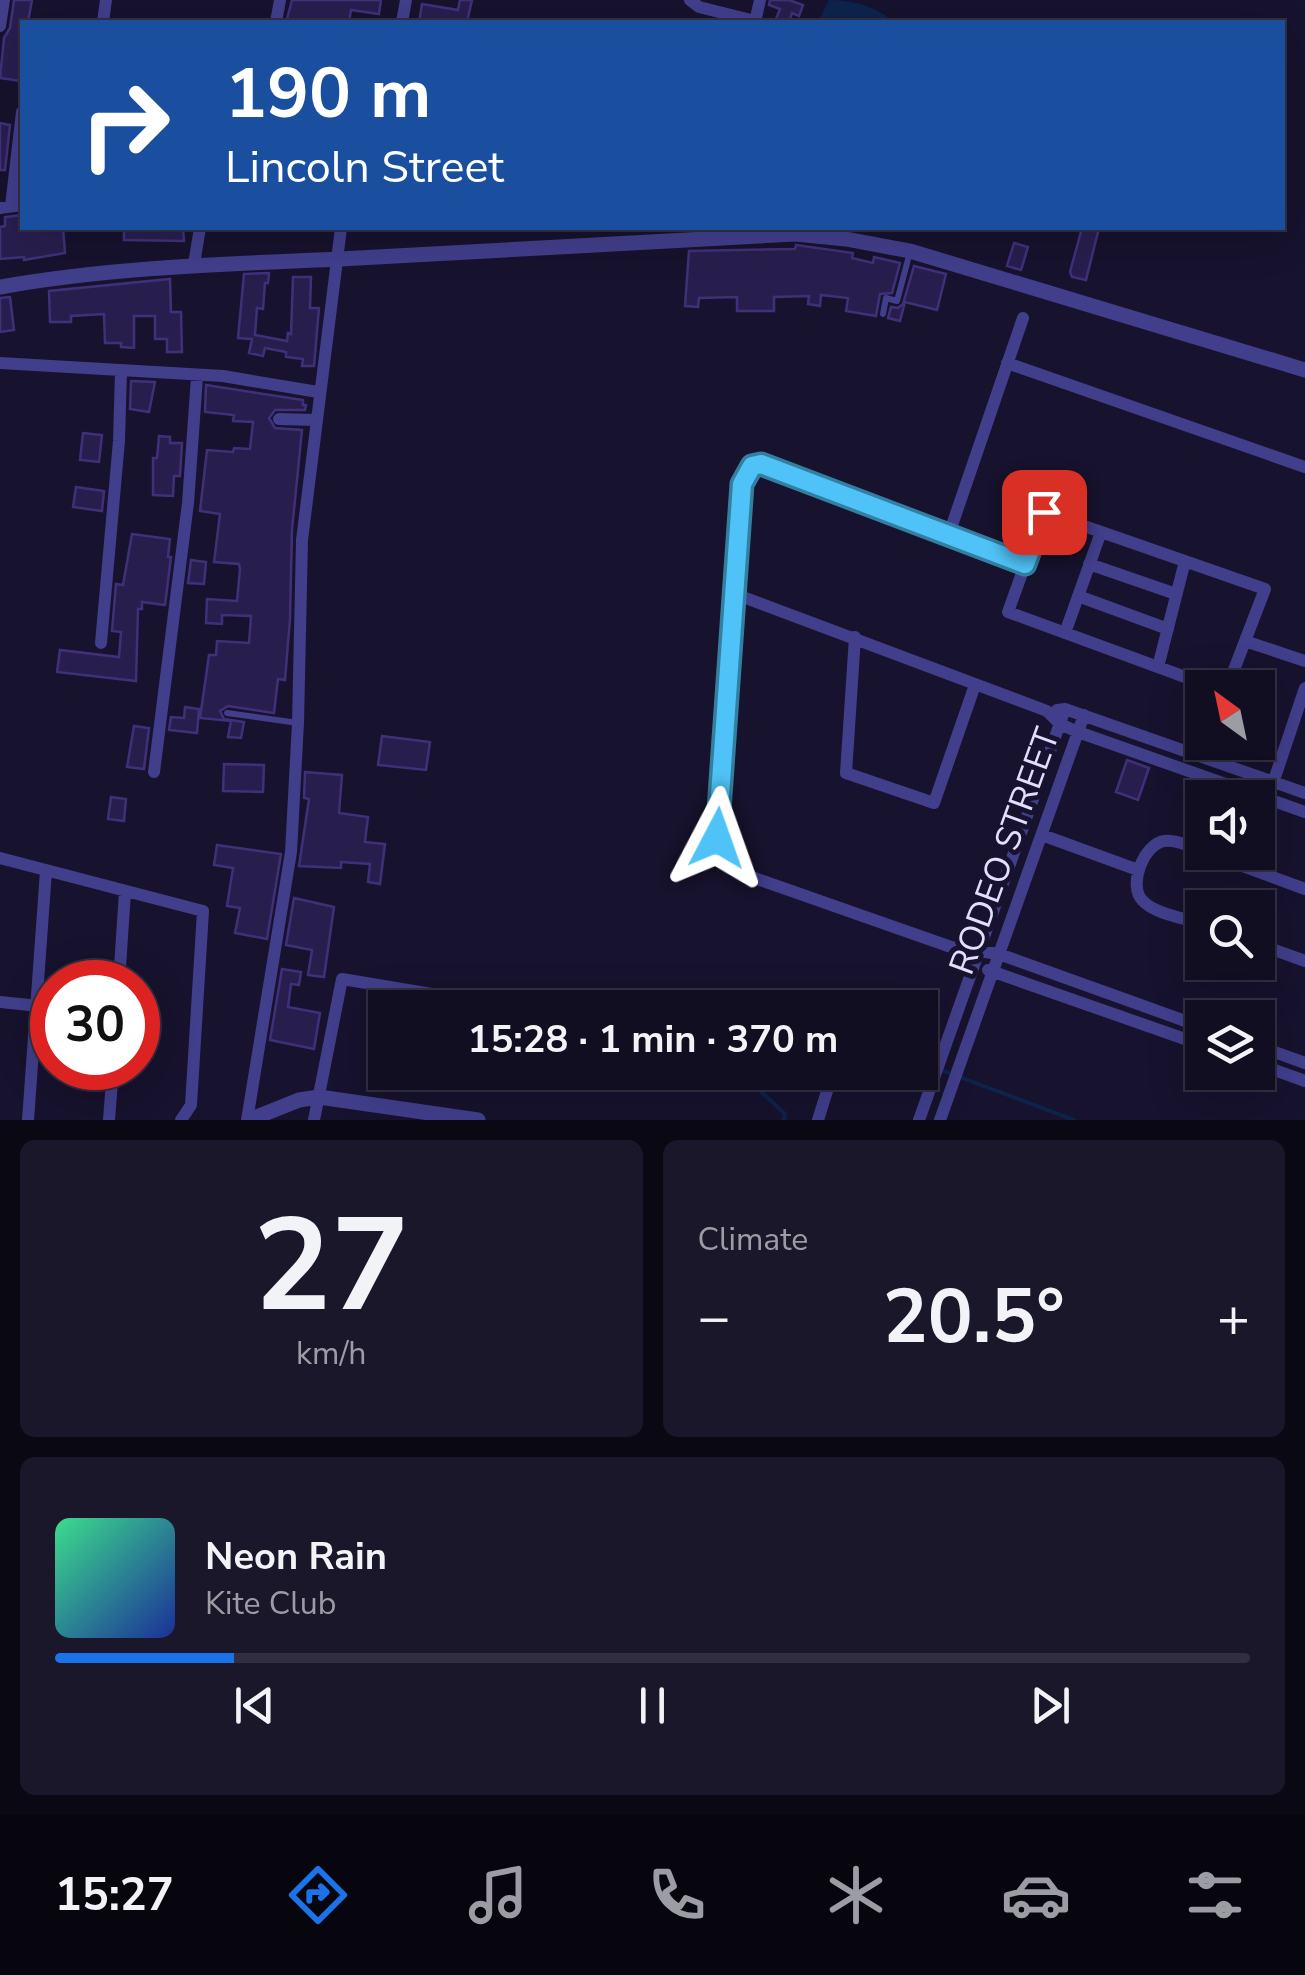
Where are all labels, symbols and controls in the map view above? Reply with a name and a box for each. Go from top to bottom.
text: 190 m [225,46,431,142]
icon: right [60,60,190,190]
text: Lincoln Street [225,137,504,198]
pin [1002,470,1087,555]
icon: arrive [1017,485,1072,540]
north arrow [1185,670,1275,760]
map controls [1185,670,1275,1090]
street label: RODEO STREET [938,721,1071,981]
button: sound [1185,780,1275,870]
position arrow [665,786,769,890]
button: search [1185,890,1275,980]
speed limit sign: 30 [30,960,160,1090]
button: layers [1185,1000,1275,1090]
text: 15:28 · 1 min · 370 m [468,1014,838,1065]
text: 27 [253,1178,409,1355]
text: Climate [698,1218,808,1261]
text: 20.5° [883,1266,1065,1368]
text: − [698,1280,731,1355]
text: + [1217,1280,1250,1355]
text: km/h [296,1332,367,1375]
text: Neon Rain [205,1531,387,1582]
text: Kite Club [205,1582,336,1625]
icon: previous [227,1678,282,1733]
icon: pause [625,1678,680,1733]
icon: next [1023,1678,1078,1733]
icon: directions [283,1860,353,1930]
icon: music [463,1860,533,1930]
icon: phone [642,1860,712,1930]
icon: climate [821,1860,891,1930]
icon: car [1001,1860,1071,1930]
icon: filters [1180,1860,1250,1930]
text: 15:27 [55,1865,174,1926]

